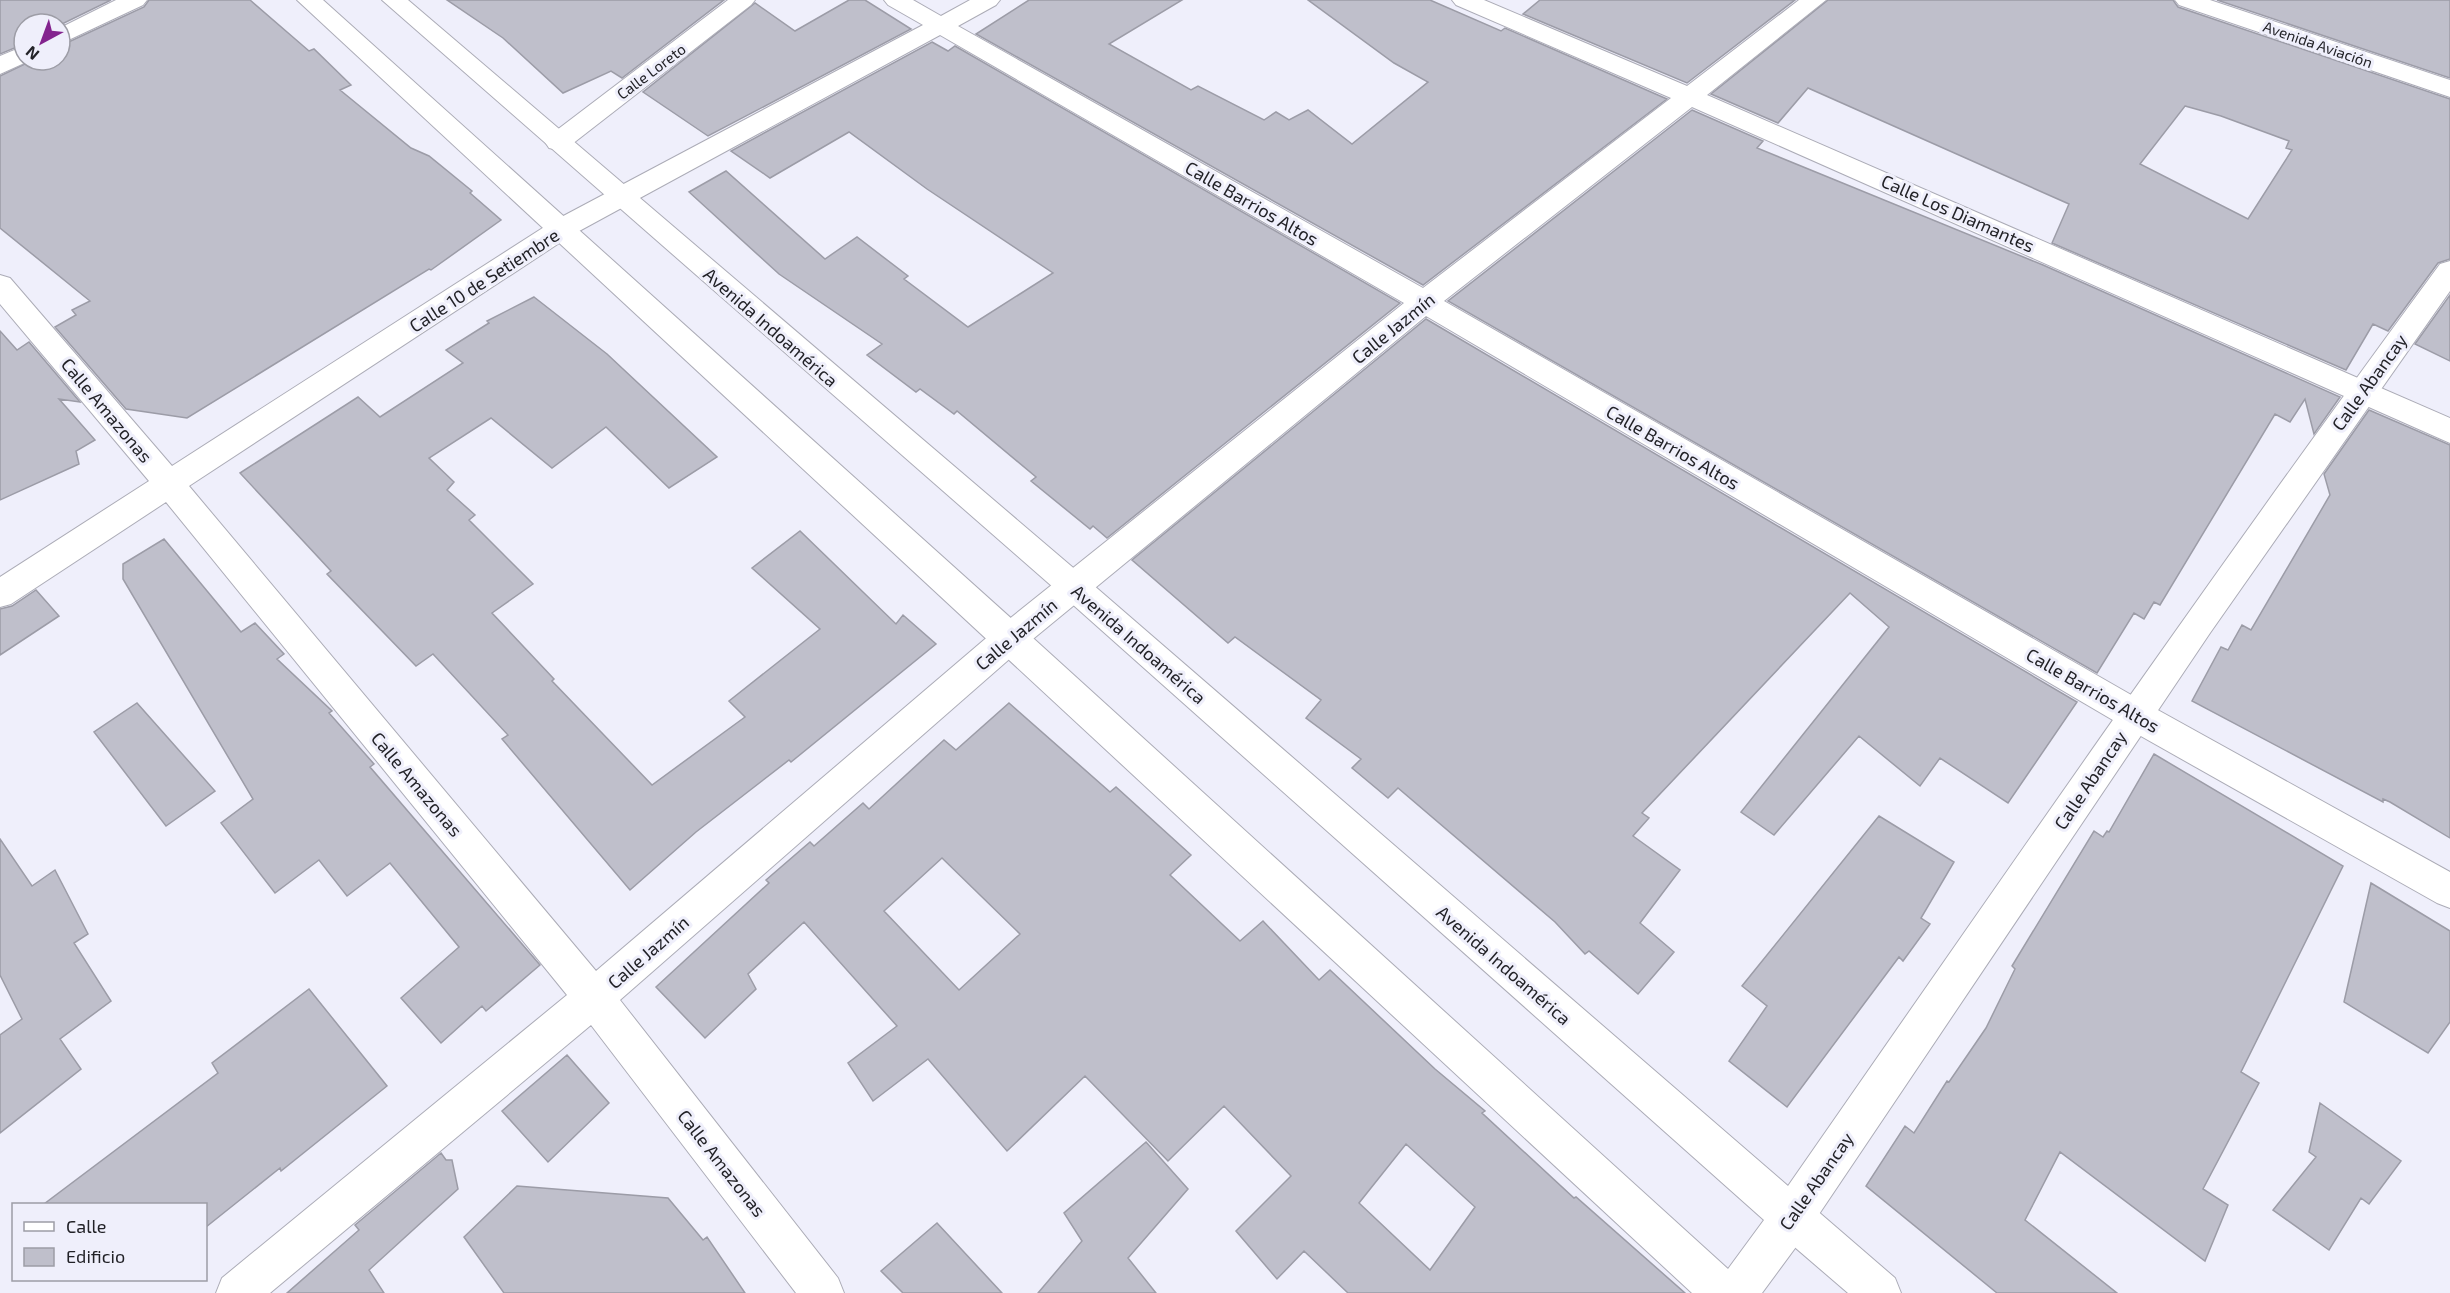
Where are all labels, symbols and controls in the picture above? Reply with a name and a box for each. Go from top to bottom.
north arrow [12,12,72,72]
street label: Avenida Aviación [2261,17,2375,71]
street label: Calle Loreto [613,39,689,103]
text: N [21,43,42,65]
street label: Calle Barrios Altos [1182,156,1322,250]
street label: Calle Los Diamantes [1878,169,2038,257]
street label: Calle 10 de Setiembre [405,223,563,337]
street label: Avenida Indoamérica [699,263,843,391]
street label: Calle Jazmín [1347,288,1439,368]
street label: Calle Abancay [2327,329,2412,435]
street label: Calle Amazonas [57,353,157,467]
street label: Calle Barrios Altos [1603,400,1743,494]
street label: Avenida Indoamérica [1067,580,1211,708]
street label: Calle Jazmín [971,593,1061,675]
street label: Calle Barrios Altos [2023,643,2163,737]
street label: Calle Abancay [2049,726,2131,833]
street label: Calle Amazonas [367,727,467,841]
street label: Avenida Indoamérica [1432,901,1576,1029]
street label: Calle Jazmín [603,911,693,993]
street label: Calle Amazonas [673,1105,771,1221]
street label: Calle Abancay [1774,1128,1858,1234]
legend [12,1203,207,1281]
text: Calle [66,1215,107,1237]
text: Edificio [66,1245,125,1267]

